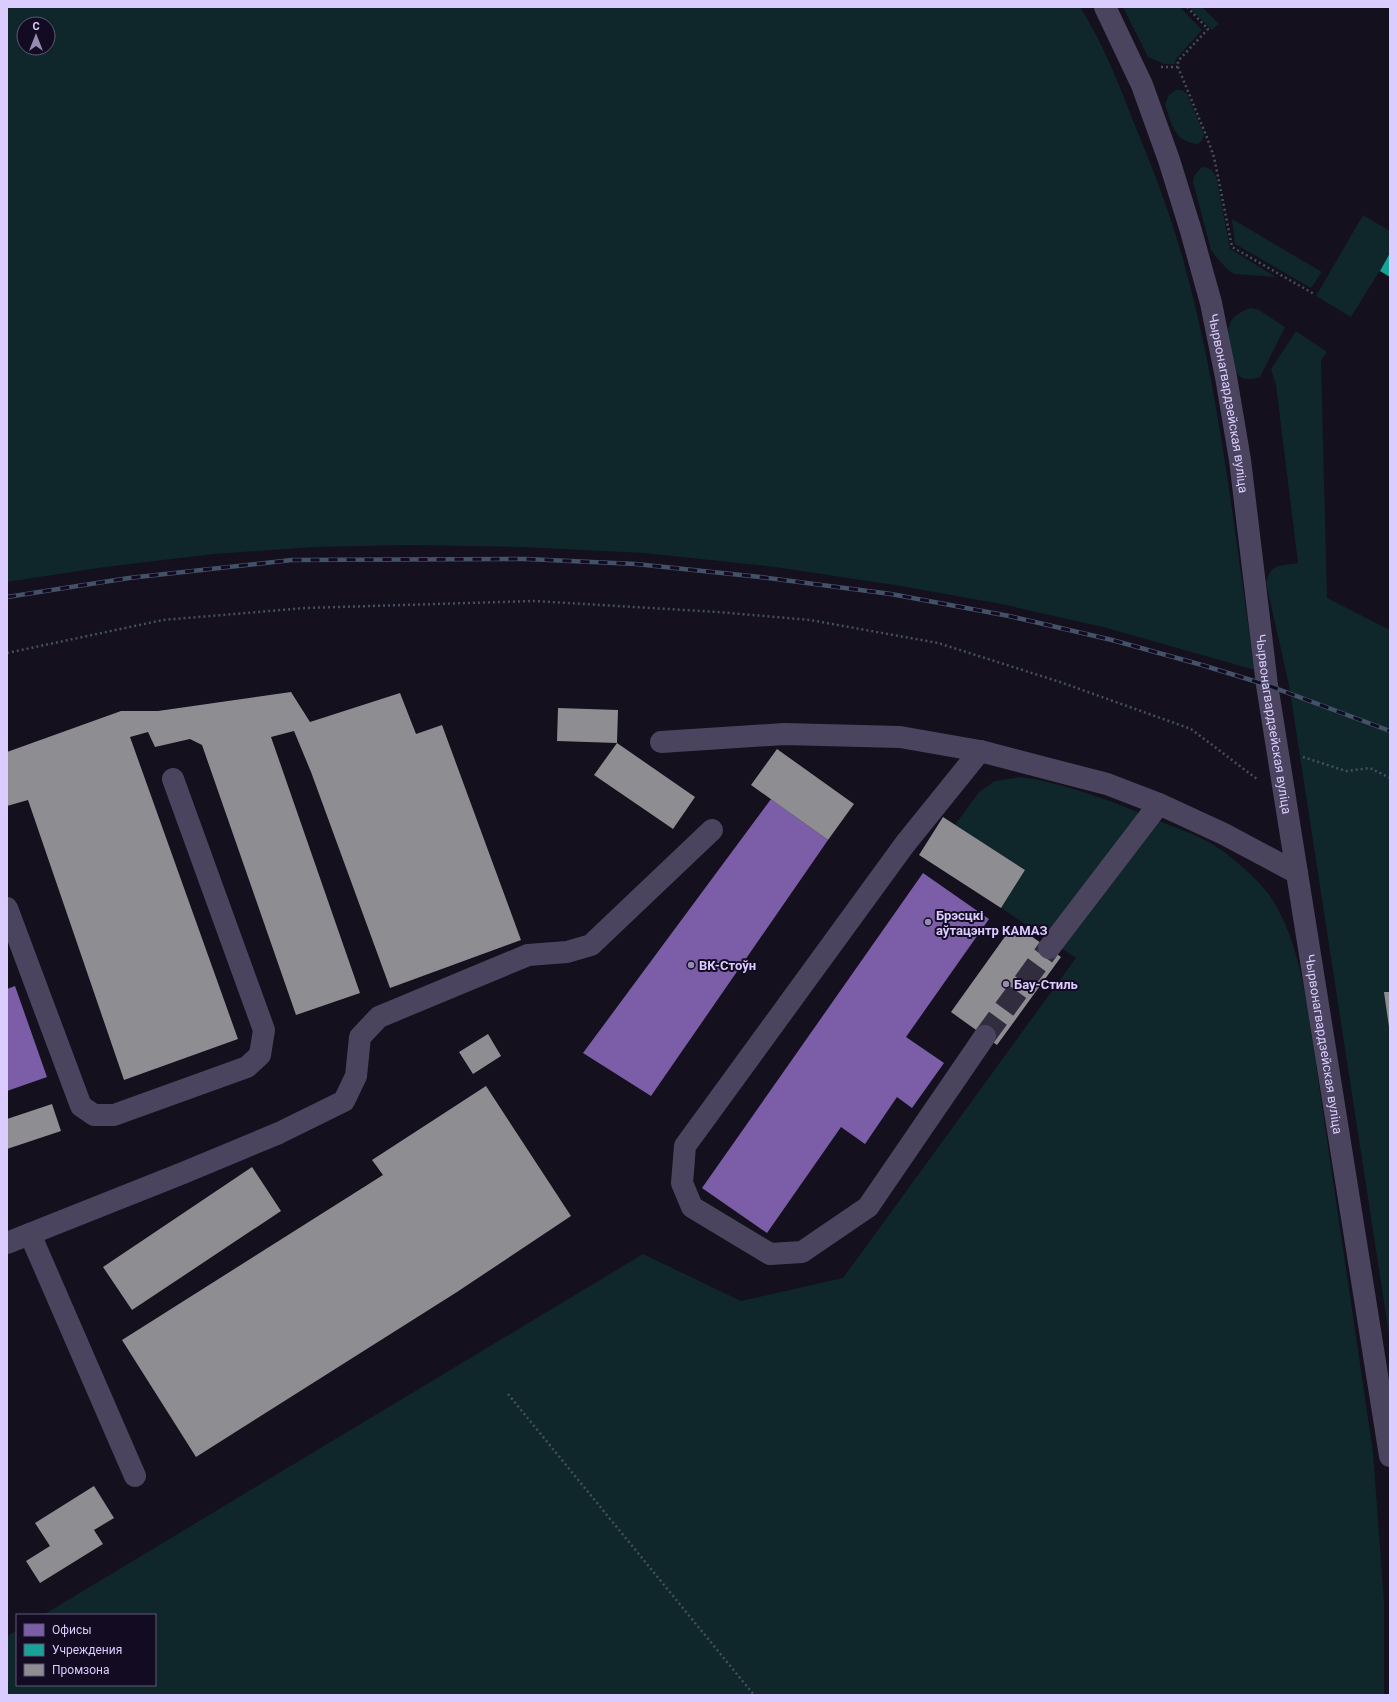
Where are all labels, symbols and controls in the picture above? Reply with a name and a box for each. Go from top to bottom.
north arrow [16,16,56,56]
text: С [32,20,40,33]
street label: Чырвонагвардзейская вуліца [1206,312,1251,494]
street label: Чырвонагвардзейская вуліца [1253,633,1295,815]
place label: Брэсцкі аўтацэнтр КАМАЗ [936,908,1047,938]
marker: Брэсцкі аўтацэнтр КАМАЗ [923,917,933,927]
street label: Чырвонагвардзейская вуліца [1303,953,1346,1135]
place label: ВК-Стоўн [699,958,756,973]
marker: ВК-Стоўн [686,960,696,970]
place label: Бау-Стиль [1014,977,1078,992]
marker: Бау-Стиль [1001,979,1011,989]
legend [16,1614,156,1686]
text: Офисы [52,1623,92,1637]
text: Учреждения [52,1643,122,1657]
text: Промзона [52,1663,109,1677]

